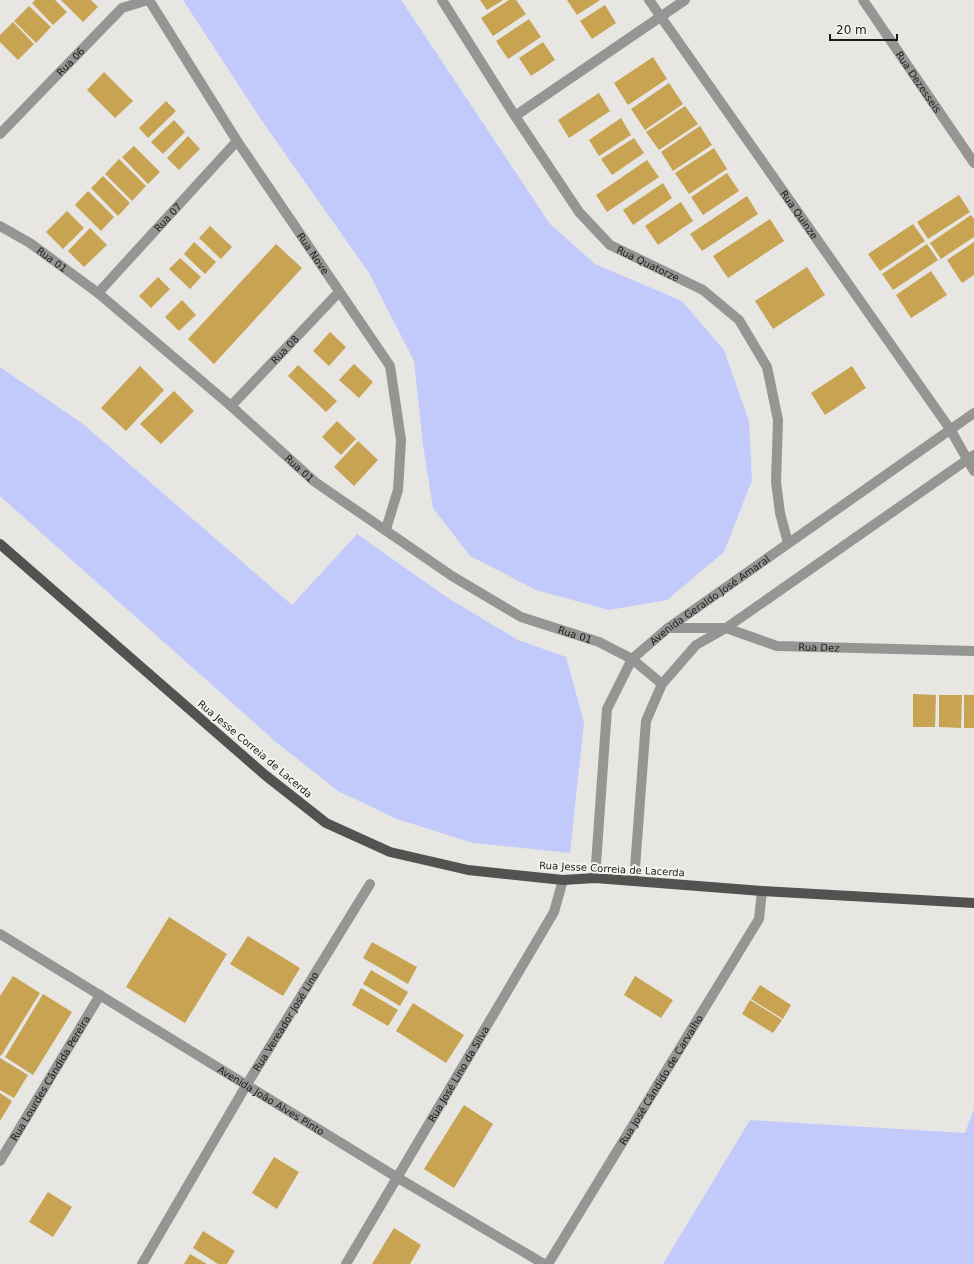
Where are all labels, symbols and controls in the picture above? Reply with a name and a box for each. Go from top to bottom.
scale bar [830,16,897,42]
text: 20 m [836,23,867,37]
street label: Rua 06 [54,45,86,78]
street label: Rua Dezesseis [894,49,944,115]
street label: Rua Quinze [779,188,820,241]
street label: Rua 07 [152,200,183,234]
street label: Rua Nove [295,230,331,276]
street label: Rua Quatorze [615,244,681,283]
street label: Rua 01 [35,245,69,274]
street label: Rua 08 [269,333,301,366]
street label: Rua 01 [283,452,316,484]
street label: Avenida Geraldo José Amaral [647,553,772,647]
street label: Rua 01 [557,624,593,645]
street label: Rua Dez [798,641,840,653]
street label: Rua Jesse Correia de Lacerda [196,698,314,800]
street label: Rua Jesse Correia de Lacerda [539,860,685,878]
street label: Rua Vereador José Lino [251,969,320,1073]
street label: Rua Lourdes Cândida Pereira [8,1013,92,1142]
street label: Rua José Cândido de Carvalho [617,1013,705,1147]
street label: Rua José Lino da Silva [426,1024,491,1124]
street label: Avenida João Alves Pinto [216,1063,326,1137]

